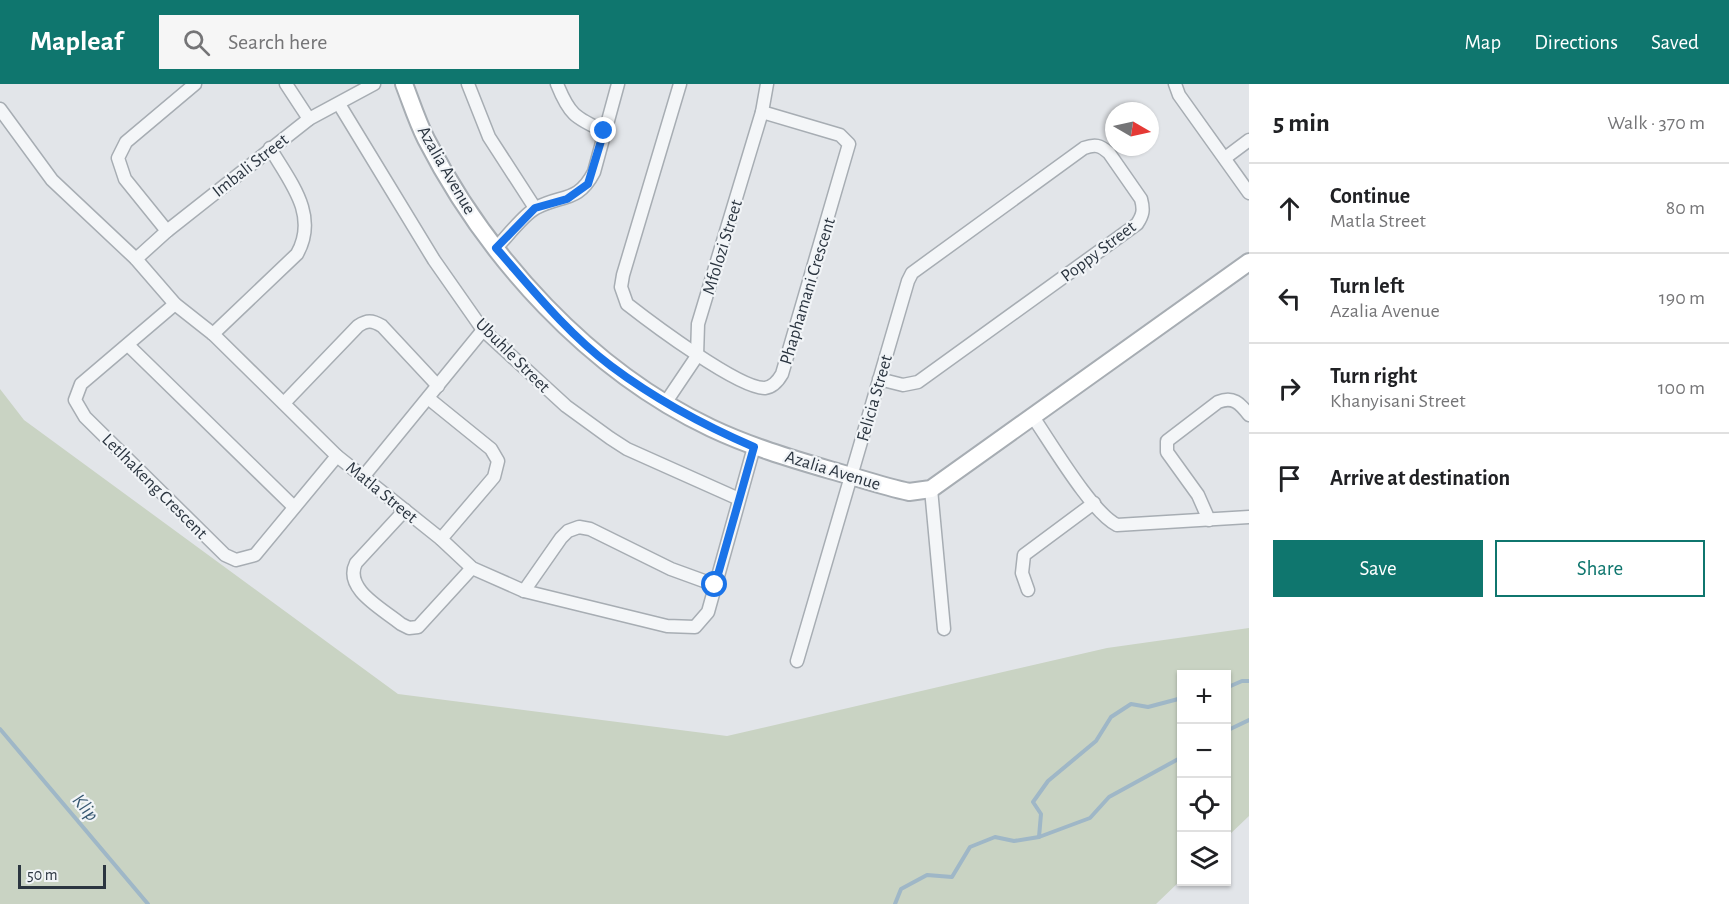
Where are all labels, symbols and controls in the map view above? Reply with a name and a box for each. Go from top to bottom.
search box [159,15,579,69]
icon: search [180,26,213,59]
text: Mapleaf [30,28,123,56]
text: Search here [228,31,327,53]
text: Map [1465,32,1501,53]
text: Directions [1534,32,1618,53]
text: Saved [1651,32,1699,53]
north arrow [1105,102,1159,156]
text: 5 min [1273,110,1330,136]
text: Walk · 370 m [1607,113,1705,133]
route end [590,117,616,143]
street label: Azalia Avenue [414,123,479,218]
street label: Imbali Street [209,131,292,201]
text: Continue [1330,185,1410,207]
icon: ahead [1273,192,1306,225]
street label: Mfolozi Street [700,197,746,297]
text: 80 m [1666,198,1705,218]
text: Matla Street [1330,211,1426,231]
street label: Phaphamani Crescent [777,215,839,367]
street label: Poppy Street [1058,218,1140,286]
text: Turn left [1330,275,1404,297]
icon: left [1273,282,1306,315]
text: 190 m [1659,288,1705,308]
text: Azalia Avenue [1330,301,1440,321]
street label: Ubuhle Street [472,315,553,397]
street label: Felicia Street [854,353,896,444]
text: Turn right [1330,365,1417,387]
icon: right [1273,372,1306,405]
text: 100 m [1658,378,1705,398]
text: Khanyisani Street [1330,391,1466,411]
street label: Letlhakeng Crescent [98,431,211,543]
street label: Azalia Avenue [783,448,883,494]
street label: Matla Street [342,459,421,527]
icon: arrive [1273,462,1306,495]
text: Arrive at destination [1330,467,1510,489]
button: Save [1273,540,1483,597]
button: Share [1495,540,1705,597]
route start [701,571,727,597]
map controls [1177,670,1231,886]
button: + [1177,670,1231,724]
button: − [1177,724,1231,778]
button: locate [1177,778,1231,832]
water label: Klip [68,790,102,825]
button: layers [1177,832,1231,886]
scale bar [18,862,106,890]
text: 50 m [27,867,58,883]

